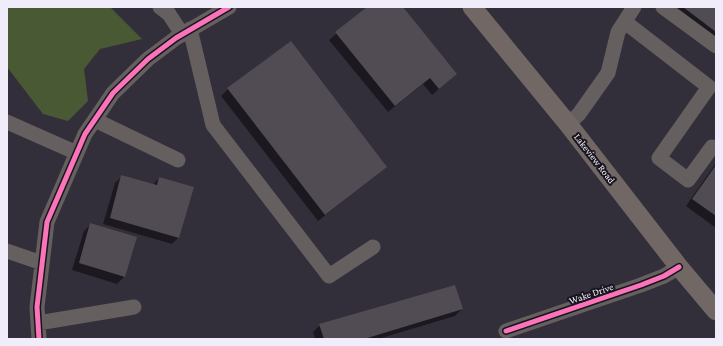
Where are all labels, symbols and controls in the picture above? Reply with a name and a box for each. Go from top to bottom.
street label: Lakeview Road [572,131,618,186]
street label: Wake Drive [568,281,615,306]

